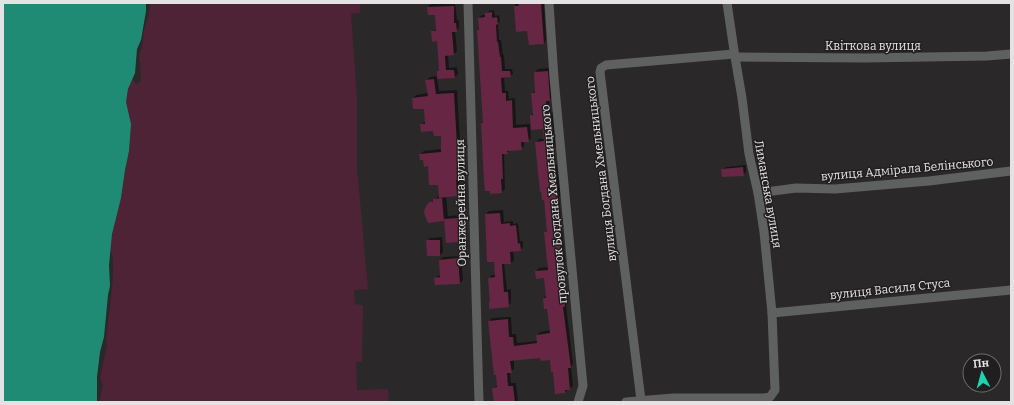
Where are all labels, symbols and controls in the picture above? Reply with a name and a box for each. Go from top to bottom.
street label: Квіткова вулиця [825,39,921,53]
street label: вулиця Богдана Хмельницького [583,75,619,262]
street label: провулок Богдана Хмельницького [538,104,570,304]
street label: Оранжерейна вулиця [453,139,469,267]
street label: Лиманська вулиця [752,139,784,250]
street label: вулиця Адмірала Белінського [820,154,994,184]
street label: вулиця Василя Стуса [829,276,951,302]
north arrow [962,353,1002,393]
text: Пн [972,356,990,371]

